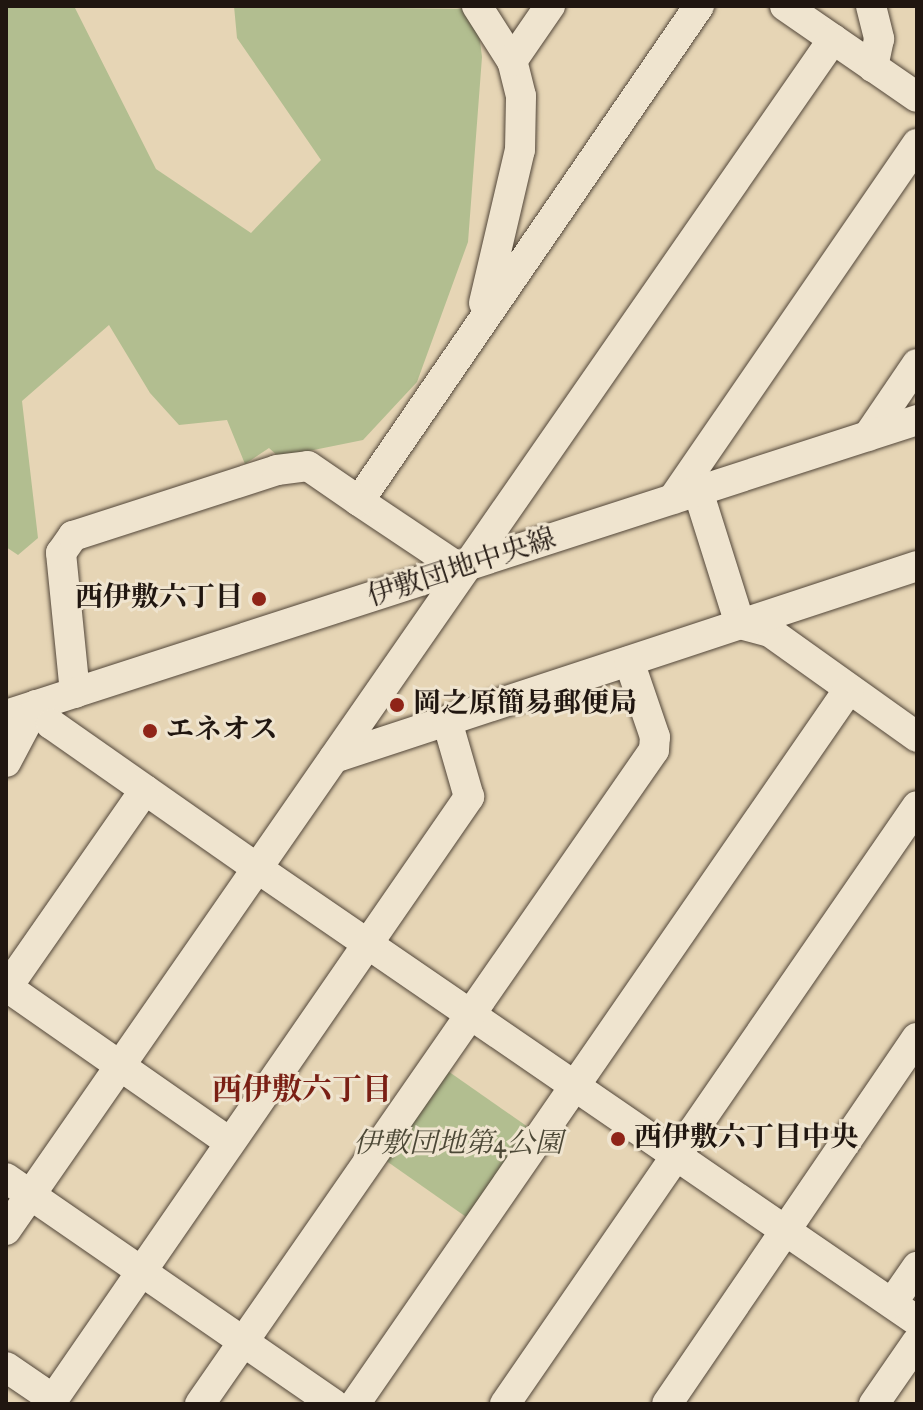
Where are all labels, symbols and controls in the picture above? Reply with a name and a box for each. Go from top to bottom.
street label: 伊敷団地中央線 [364,523,560,615]
place label: 西伊敷六丁目 [75,582,243,616]
marker: 西伊敷六丁目 [250,590,268,608]
place label: 岡之原簡易郵便局 [413,688,637,722]
marker: 岡之原簡易郵便局 [388,696,406,714]
place label: エネオス [166,714,278,748]
marker: エネオス [141,722,159,740]
district label: 西伊敷六丁目 [212,1073,392,1109]
place label: 西伊敷六丁目中央 [634,1122,858,1156]
park label: 伊敷団地第4公園 [353,1128,563,1162]
marker: 西伊敷六丁目中央 [609,1130,627,1148]

